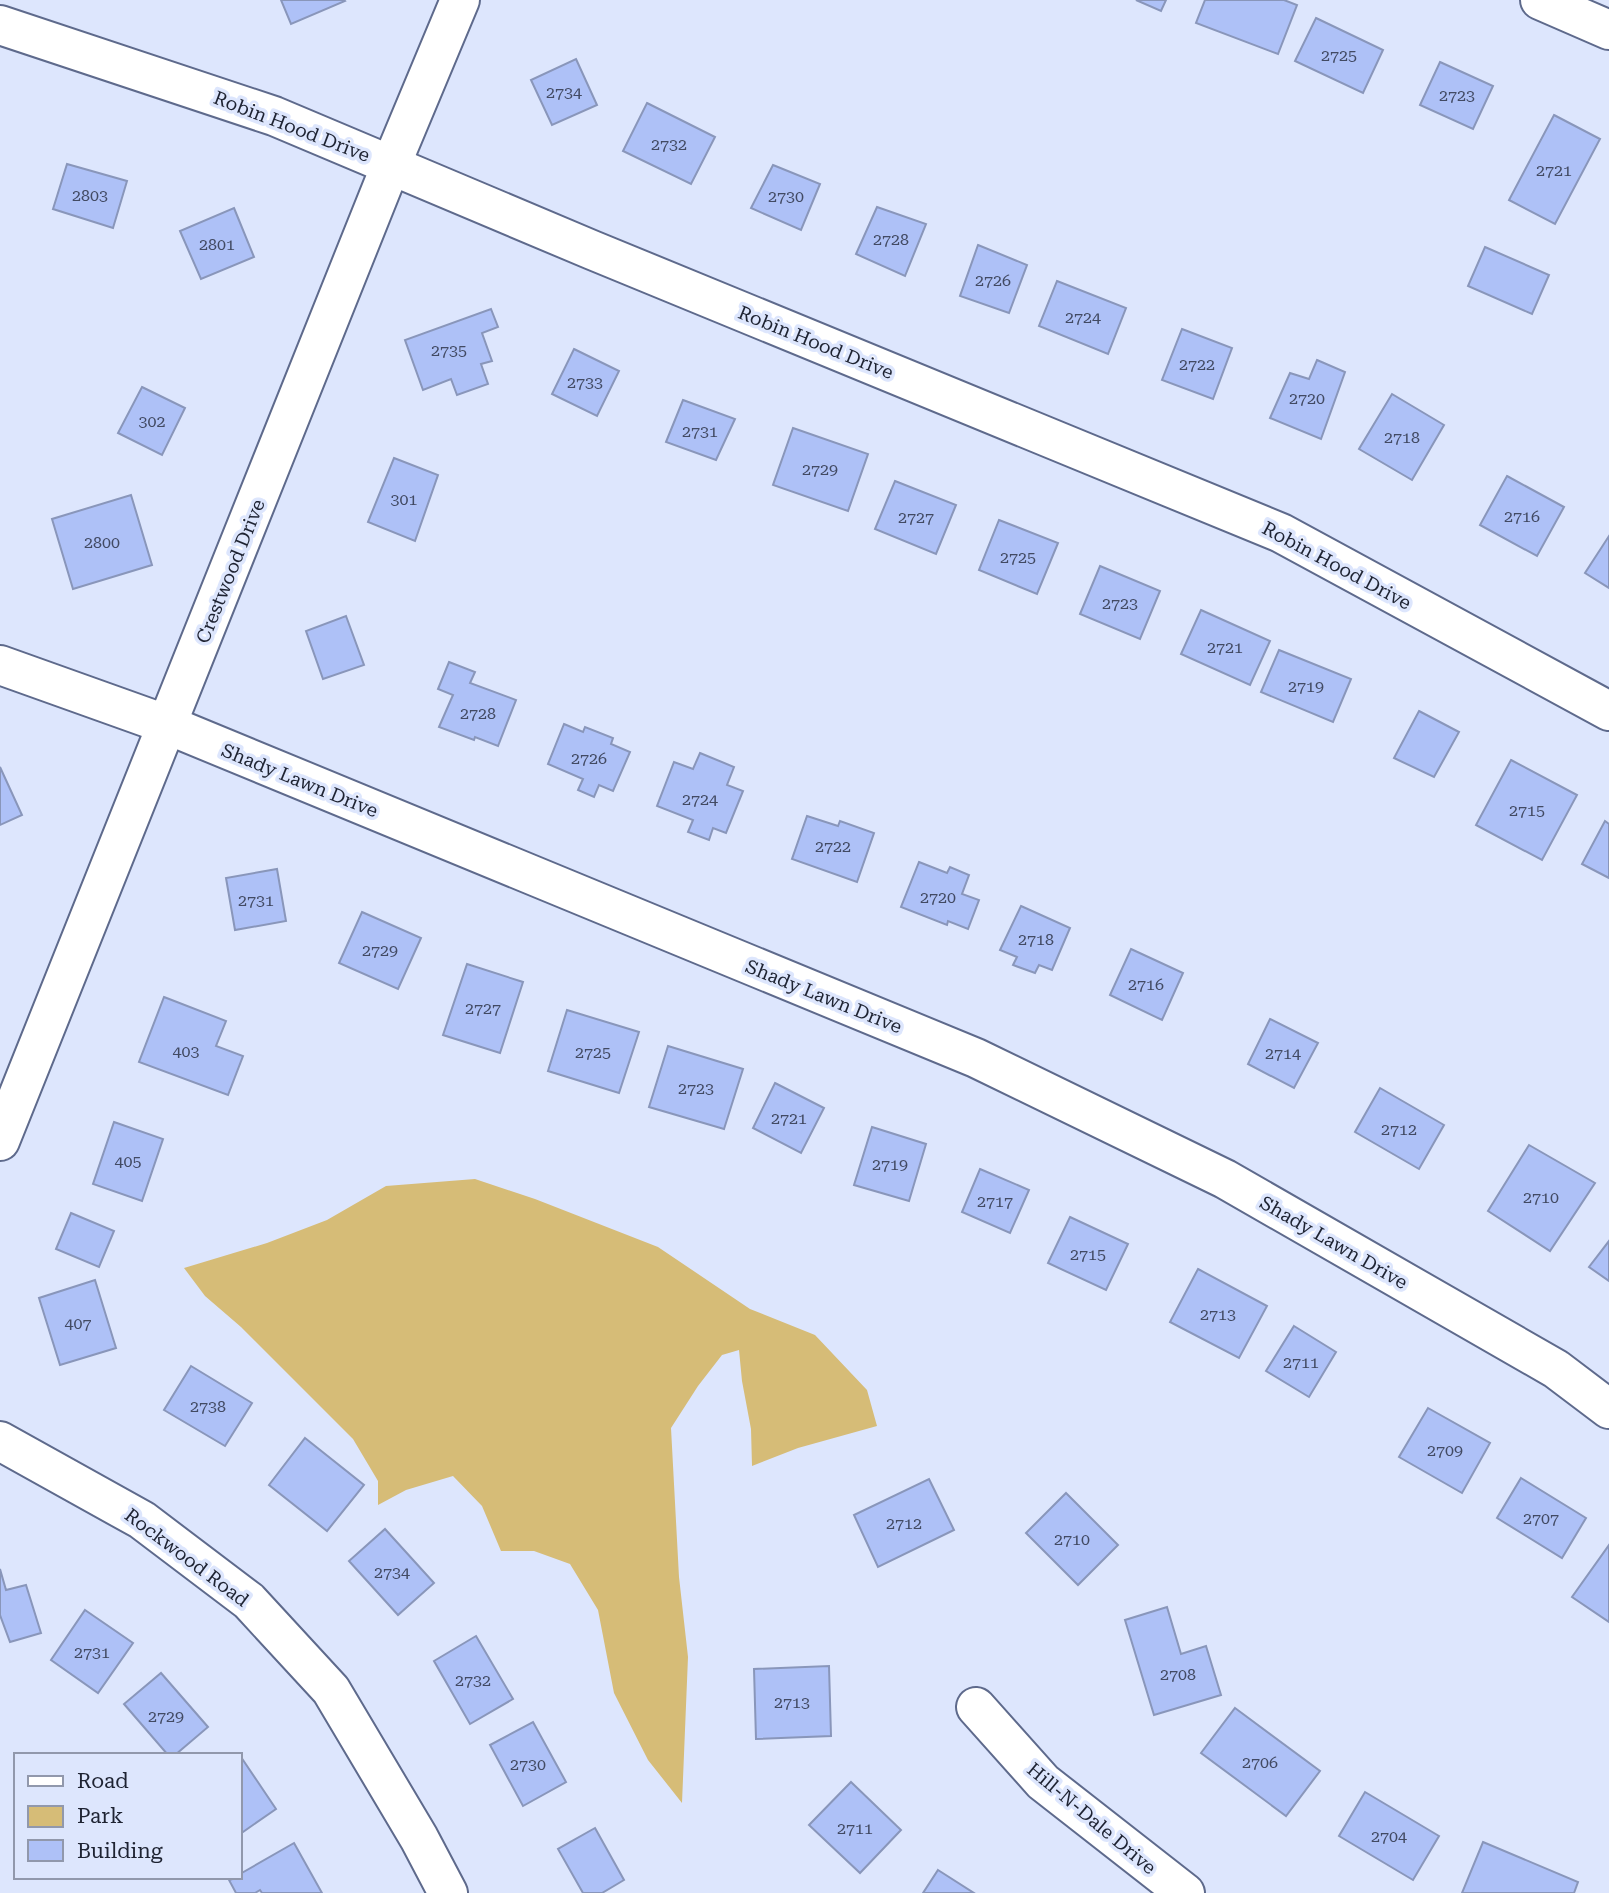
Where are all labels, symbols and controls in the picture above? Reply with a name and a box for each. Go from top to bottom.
house number: 2725 [1321,46,1357,65]
house number: 2734 [546,83,582,102]
street label: Robin Hood Drive [210,86,373,167]
house number: 2723 [1439,86,1475,105]
house number: 2732 [651,135,687,154]
house number: 2721 [1536,161,1572,180]
house number: 2803 [72,186,108,205]
house number: 2730 [768,187,804,206]
house number: 2728 [873,230,909,249]
house number: 2801 [199,235,235,254]
house number: 2726 [975,271,1011,290]
street label: Robin Hood Drive [735,301,897,384]
house number: 2724 [1065,308,1101,327]
house number: 2735 [431,341,467,360]
house number: 2722 [1179,355,1215,374]
house number: 2733 [567,373,603,392]
house number: 2720 [1289,389,1325,408]
house number: 302 [139,412,165,431]
house number: 2731 [682,422,718,441]
house number: 2718 [1384,428,1420,447]
house number: 2729 [802,460,838,479]
house number: 301 [391,490,417,509]
street label: Crestwood Drive [191,496,270,647]
house number: 2716 [1504,507,1540,526]
house number: 2727 [898,508,934,527]
street label: Robin Hood Drive [1258,516,1415,614]
house number: 2800 [84,533,120,552]
house number: 2725 [1000,548,1036,567]
house number: 2723 [1102,594,1138,613]
house number: 2721 [1207,638,1243,657]
house number: 2719 [1288,677,1324,696]
house number: 2728 [460,704,496,723]
street label: Shady Lawn Drive [218,739,381,822]
house number: 2726 [571,749,607,768]
house number: 2724 [682,790,718,809]
house number: 2715 [1509,801,1545,820]
house number: 2722 [815,837,851,856]
house number: 2720 [920,888,956,907]
house number: 2731 [238,891,274,910]
house number: 2718 [1018,930,1054,949]
house number: 2729 [362,941,398,960]
street label: Shady Lawn Drive [742,955,905,1038]
house number: 2716 [1128,975,1164,994]
house number: 2727 [465,999,501,1018]
house number: 403 [173,1042,199,1061]
house number: 2725 [575,1043,611,1062]
house number: 2714 [1265,1044,1301,1063]
house number: 2723 [678,1079,714,1098]
house number: 2721 [771,1109,807,1128]
house number: 2712 [1381,1120,1417,1139]
house number: 405 [115,1152,141,1171]
house number: 2719 [872,1155,908,1174]
house number: 2710 [1523,1188,1559,1207]
street label: Shady Lawn Drive [1256,1191,1412,1294]
house number: 2717 [977,1192,1013,1211]
house number: 2715 [1070,1245,1106,1264]
house number: 2713 [1200,1305,1236,1324]
house number: 407 [65,1314,91,1333]
house number: 2711 [1283,1353,1319,1372]
house number: 2738 [190,1397,226,1416]
house number: 2709 [1427,1441,1463,1460]
street label: Rockwood Road [120,1503,253,1612]
house number: 2707 [1523,1509,1559,1528]
house number: 2712 [886,1514,922,1533]
house number: 2710 [1054,1530,1090,1549]
house number: 2734 [374,1563,410,1582]
house number: 2731 [74,1643,110,1662]
house number: 2708 [1160,1665,1196,1684]
house number: 2732 [455,1671,491,1690]
house number: 2713 [774,1693,810,1712]
house number: 2729 [148,1707,184,1726]
legend [14,1753,242,1879]
house number: 2706 [1242,1753,1278,1772]
house number: 2730 [510,1755,546,1774]
street label: Hill-N-Dale Drive [1023,1758,1161,1879]
text: Road [77,1769,129,1793]
text: Park [77,1804,123,1828]
house number: 2711 [837,1819,873,1838]
house number: 2704 [1371,1827,1407,1846]
text: Building [77,1839,163,1863]

